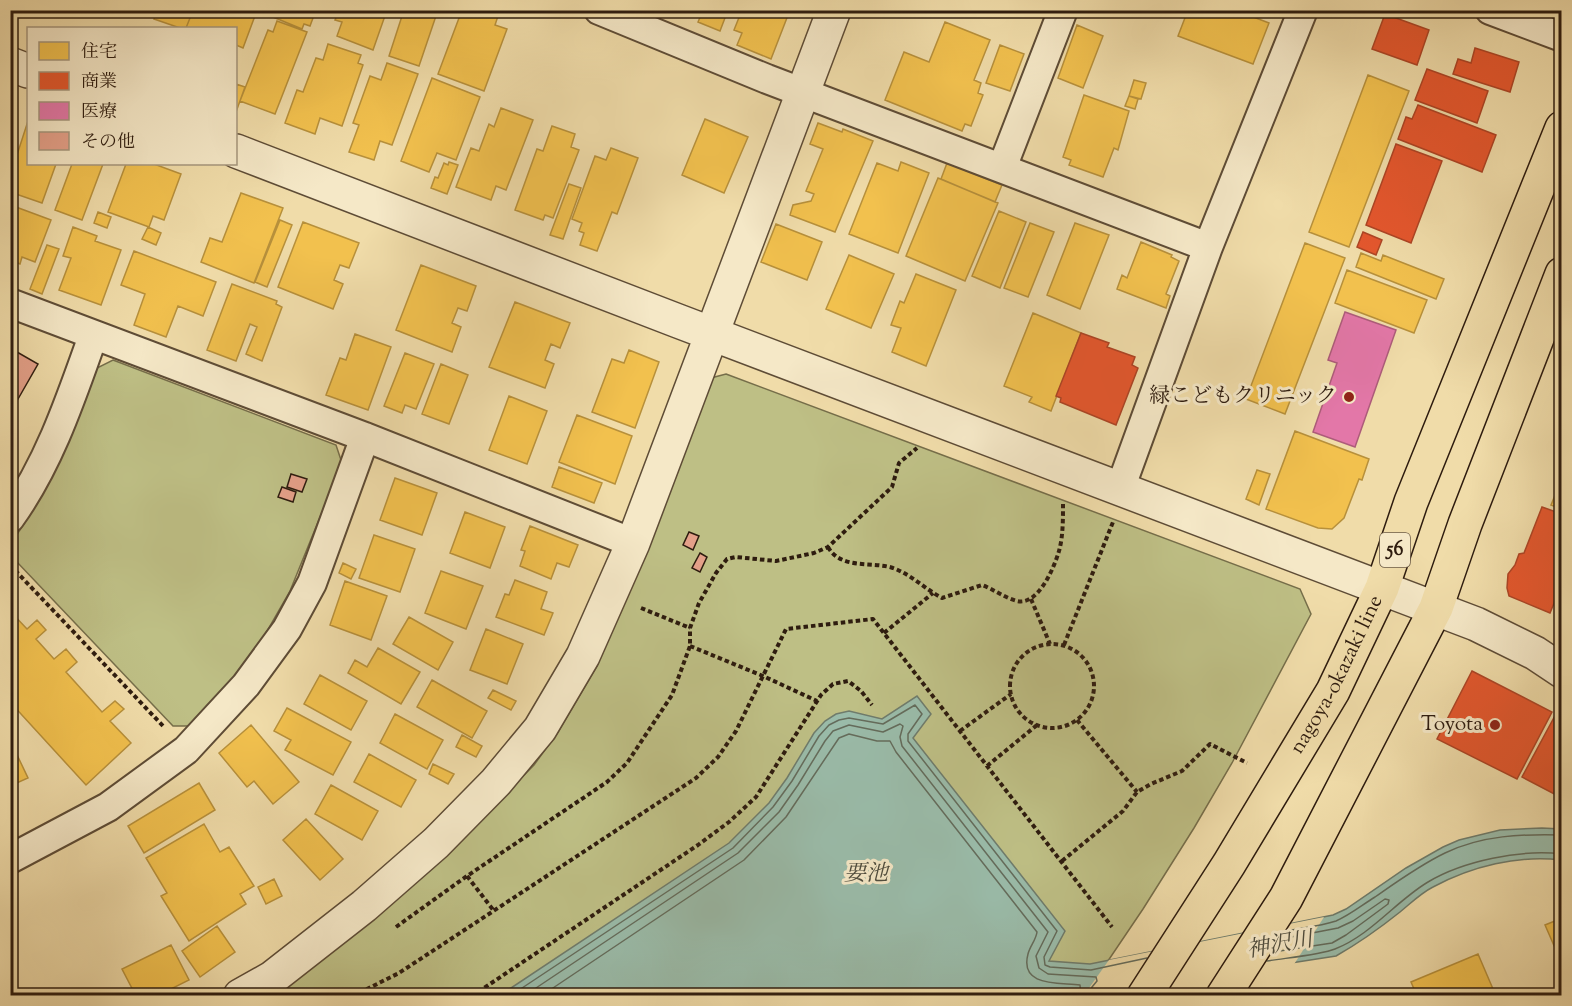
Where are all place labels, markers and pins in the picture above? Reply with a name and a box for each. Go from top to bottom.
place label: 緑こどもクリニック [1149,382,1337,412]
marker: 緑こどもクリニック [1342,390,1356,404]
place label: Toyota [1421,710,1483,740]
marker: Toyota [1488,718,1502,732]

